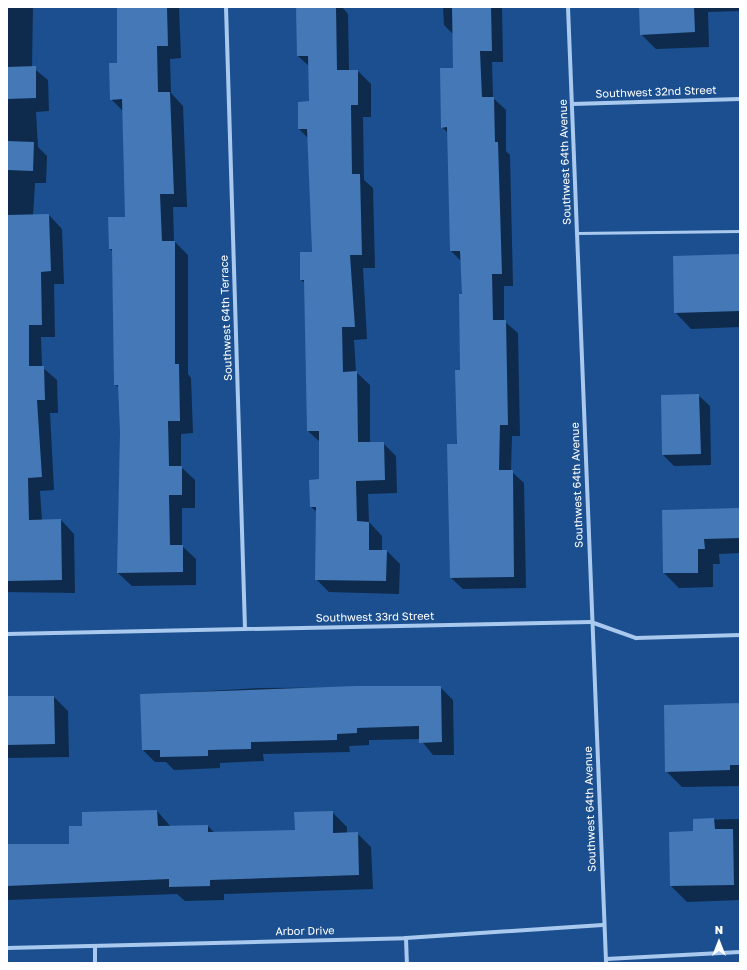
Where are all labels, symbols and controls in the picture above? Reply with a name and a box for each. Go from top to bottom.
street label: Southwest 32nd Street [595,83,717,101]
street label: Southwest 64th Avenue [556,99,574,225]
street label: Southwest 64th Terrace [217,255,235,381]
street label: Southwest 64th Avenue [568,422,586,548]
street label: Southwest 33rd Street [316,609,434,625]
street label: Southwest 64th Avenue [581,746,599,872]
north arrow [699,922,739,962]
text: N [715,923,723,936]
street label: Arbor Drive [275,924,335,938]

